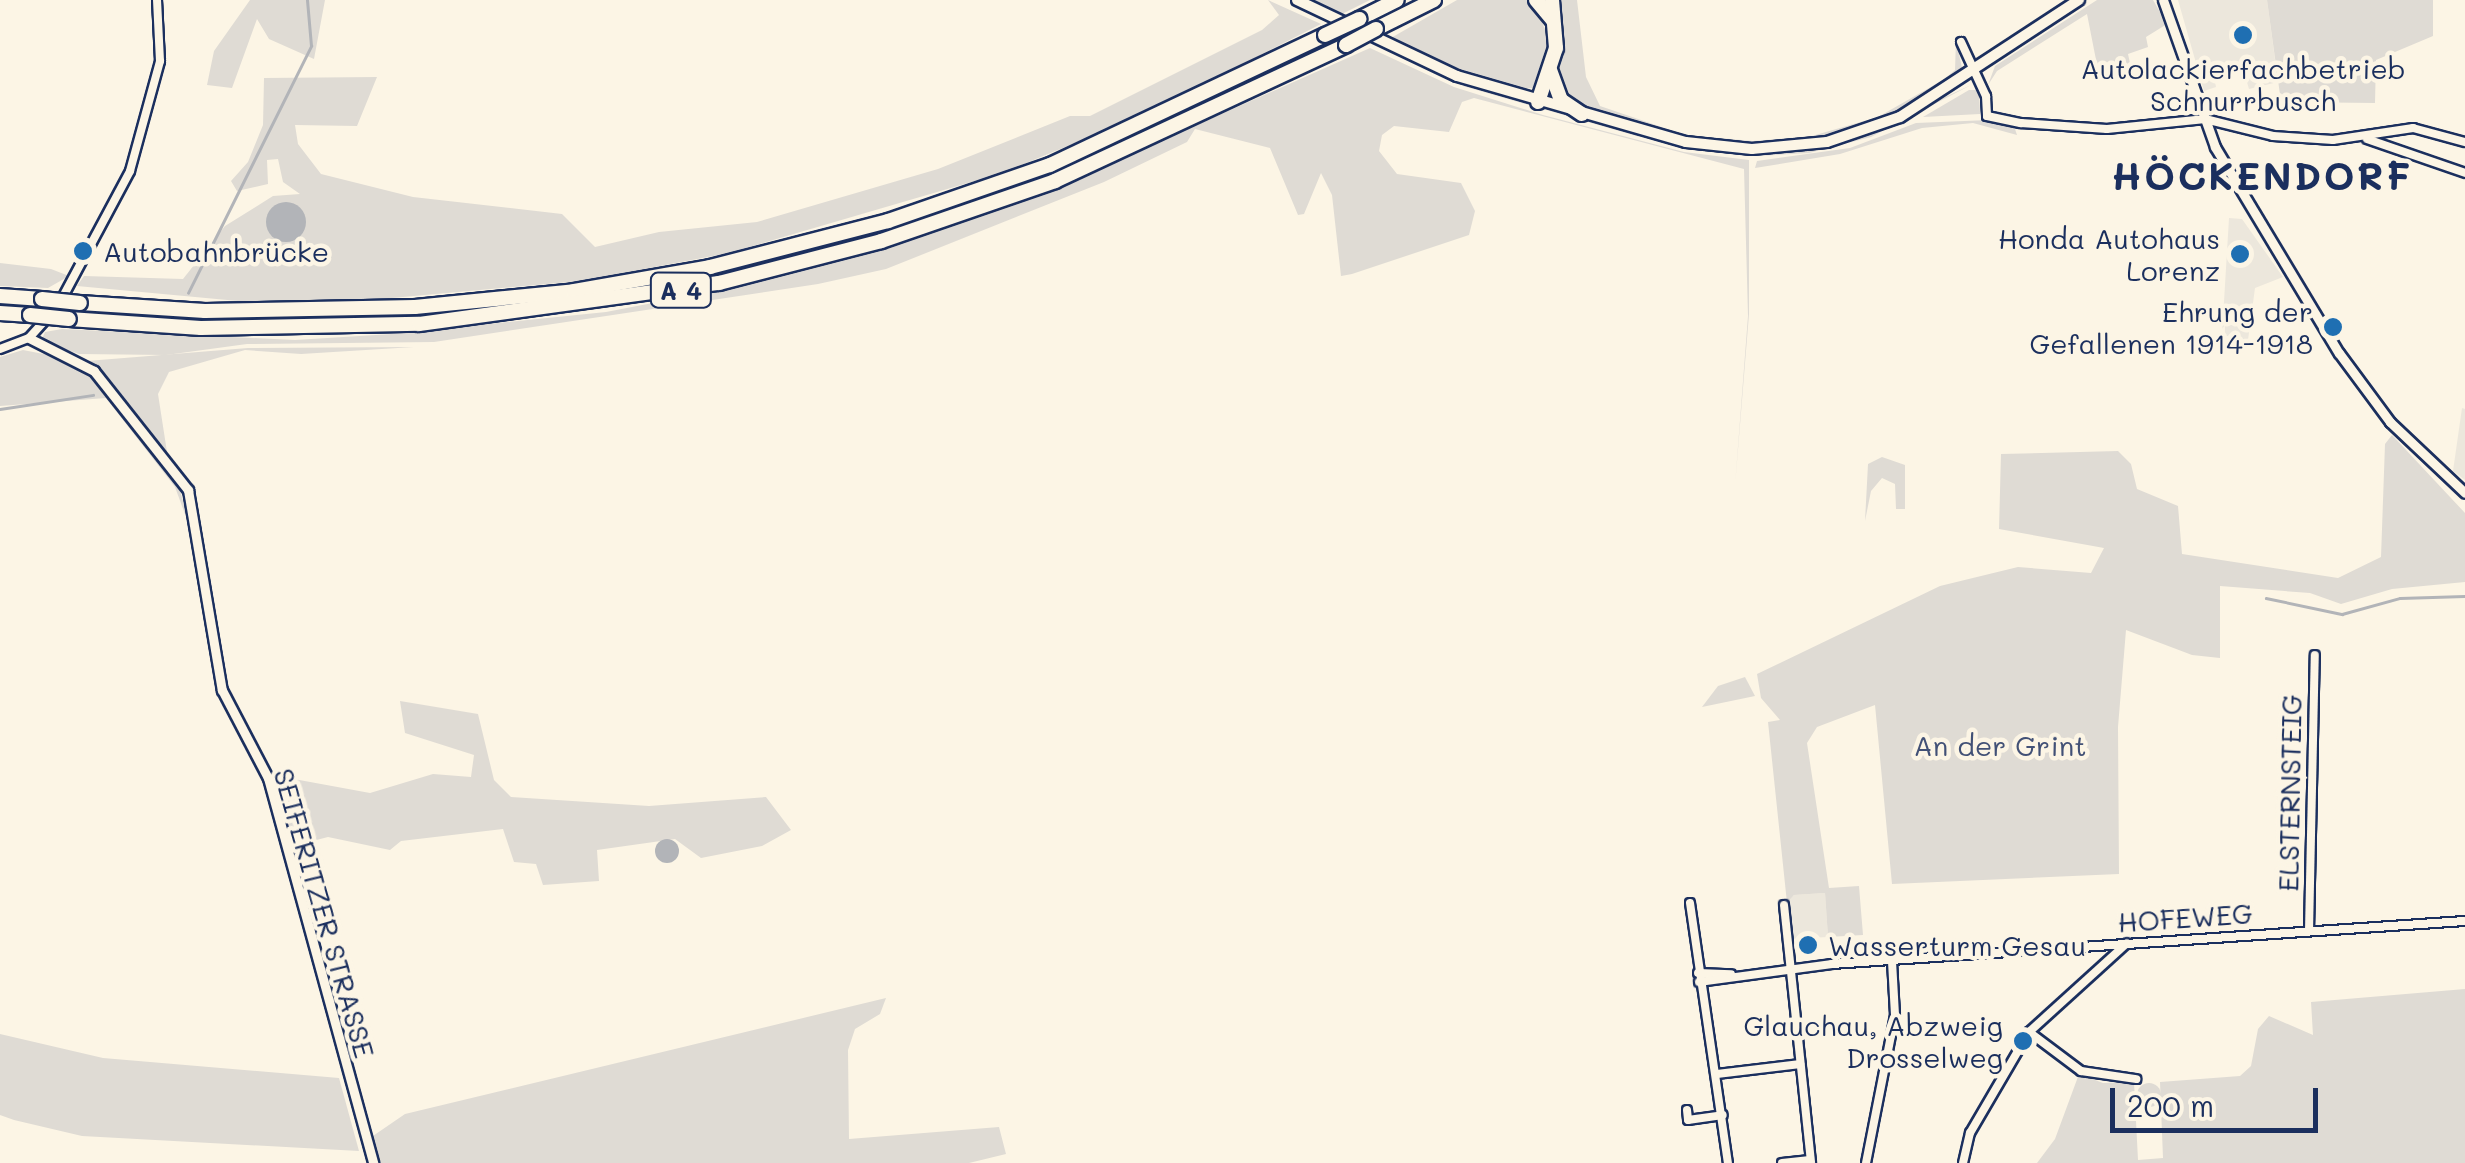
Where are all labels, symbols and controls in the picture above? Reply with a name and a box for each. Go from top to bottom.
marker: Autolackierfachbetrieb Schnurrbusch [2232,24,2254,46]
place label: Autolackierfachbetrieb Schnurrbusch [2080,51,2406,117]
district label: HÖCKENDORF [2111,153,2413,199]
place label: Honda Autohaus Lorenz [1998,221,2220,287]
place label: Autobahnbrücke [103,234,329,268]
marker: Autobahnbrücke [72,240,94,262]
marker: Honda Autohaus Lorenz [2229,243,2251,265]
road number: A 4 [648,270,714,310]
place label: Ehrung der Gefallenen 1914-1918 [2030,294,2313,360]
marker: Ehrung der Gefallenen 1914-1918 [2322,316,2344,338]
street label: ELSTERNSTEIG [2270,694,2308,892]
park label: An der Grint [1913,728,2087,762]
street label: SEIFERITZER STRASSE [268,764,382,1062]
street label: HOFEWEG [2116,896,2254,938]
place label: Wasserturm Gesau [1828,928,2086,962]
marker: Wasserturm Gesau [1797,934,1819,956]
place label: Glauchau, Abzweig Drosselweg [1743,1008,2003,1074]
marker: Glauchau, Abzweig Drosselweg [2012,1030,2034,1052]
scale bar [2115,1068,2322,1130]
text: 200 m [2127,1085,2214,1125]

